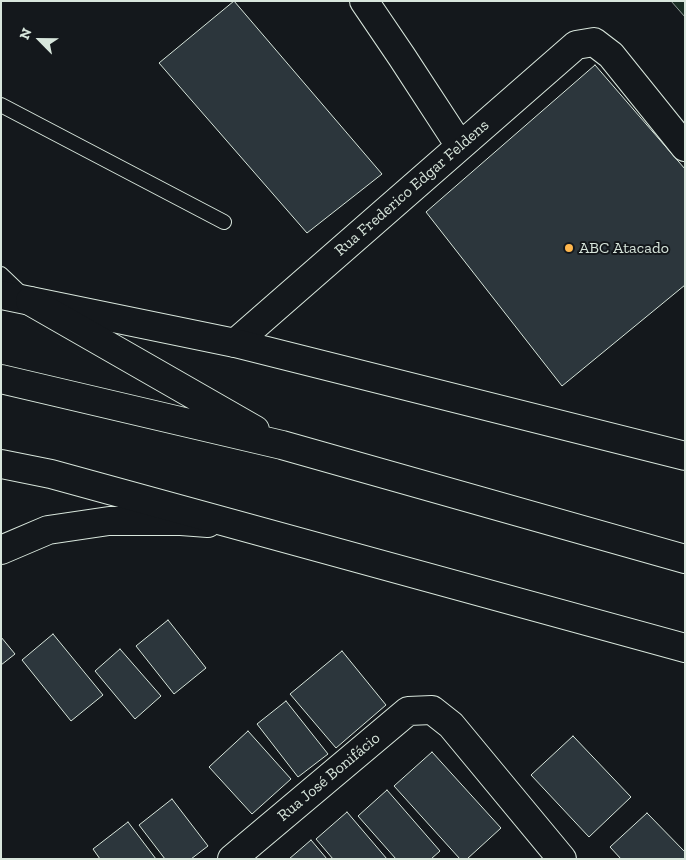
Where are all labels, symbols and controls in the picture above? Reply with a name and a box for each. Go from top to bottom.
north arrow [15,15,65,65]
text: N [16,26,36,42]
street label: Rua Frederico Edgar Feldens [331,116,493,260]
place label: ABC Atacado [579,238,669,258]
marker: ABC Atacado [563,242,575,254]
street label: Rua José Bonifácio [274,729,384,825]

